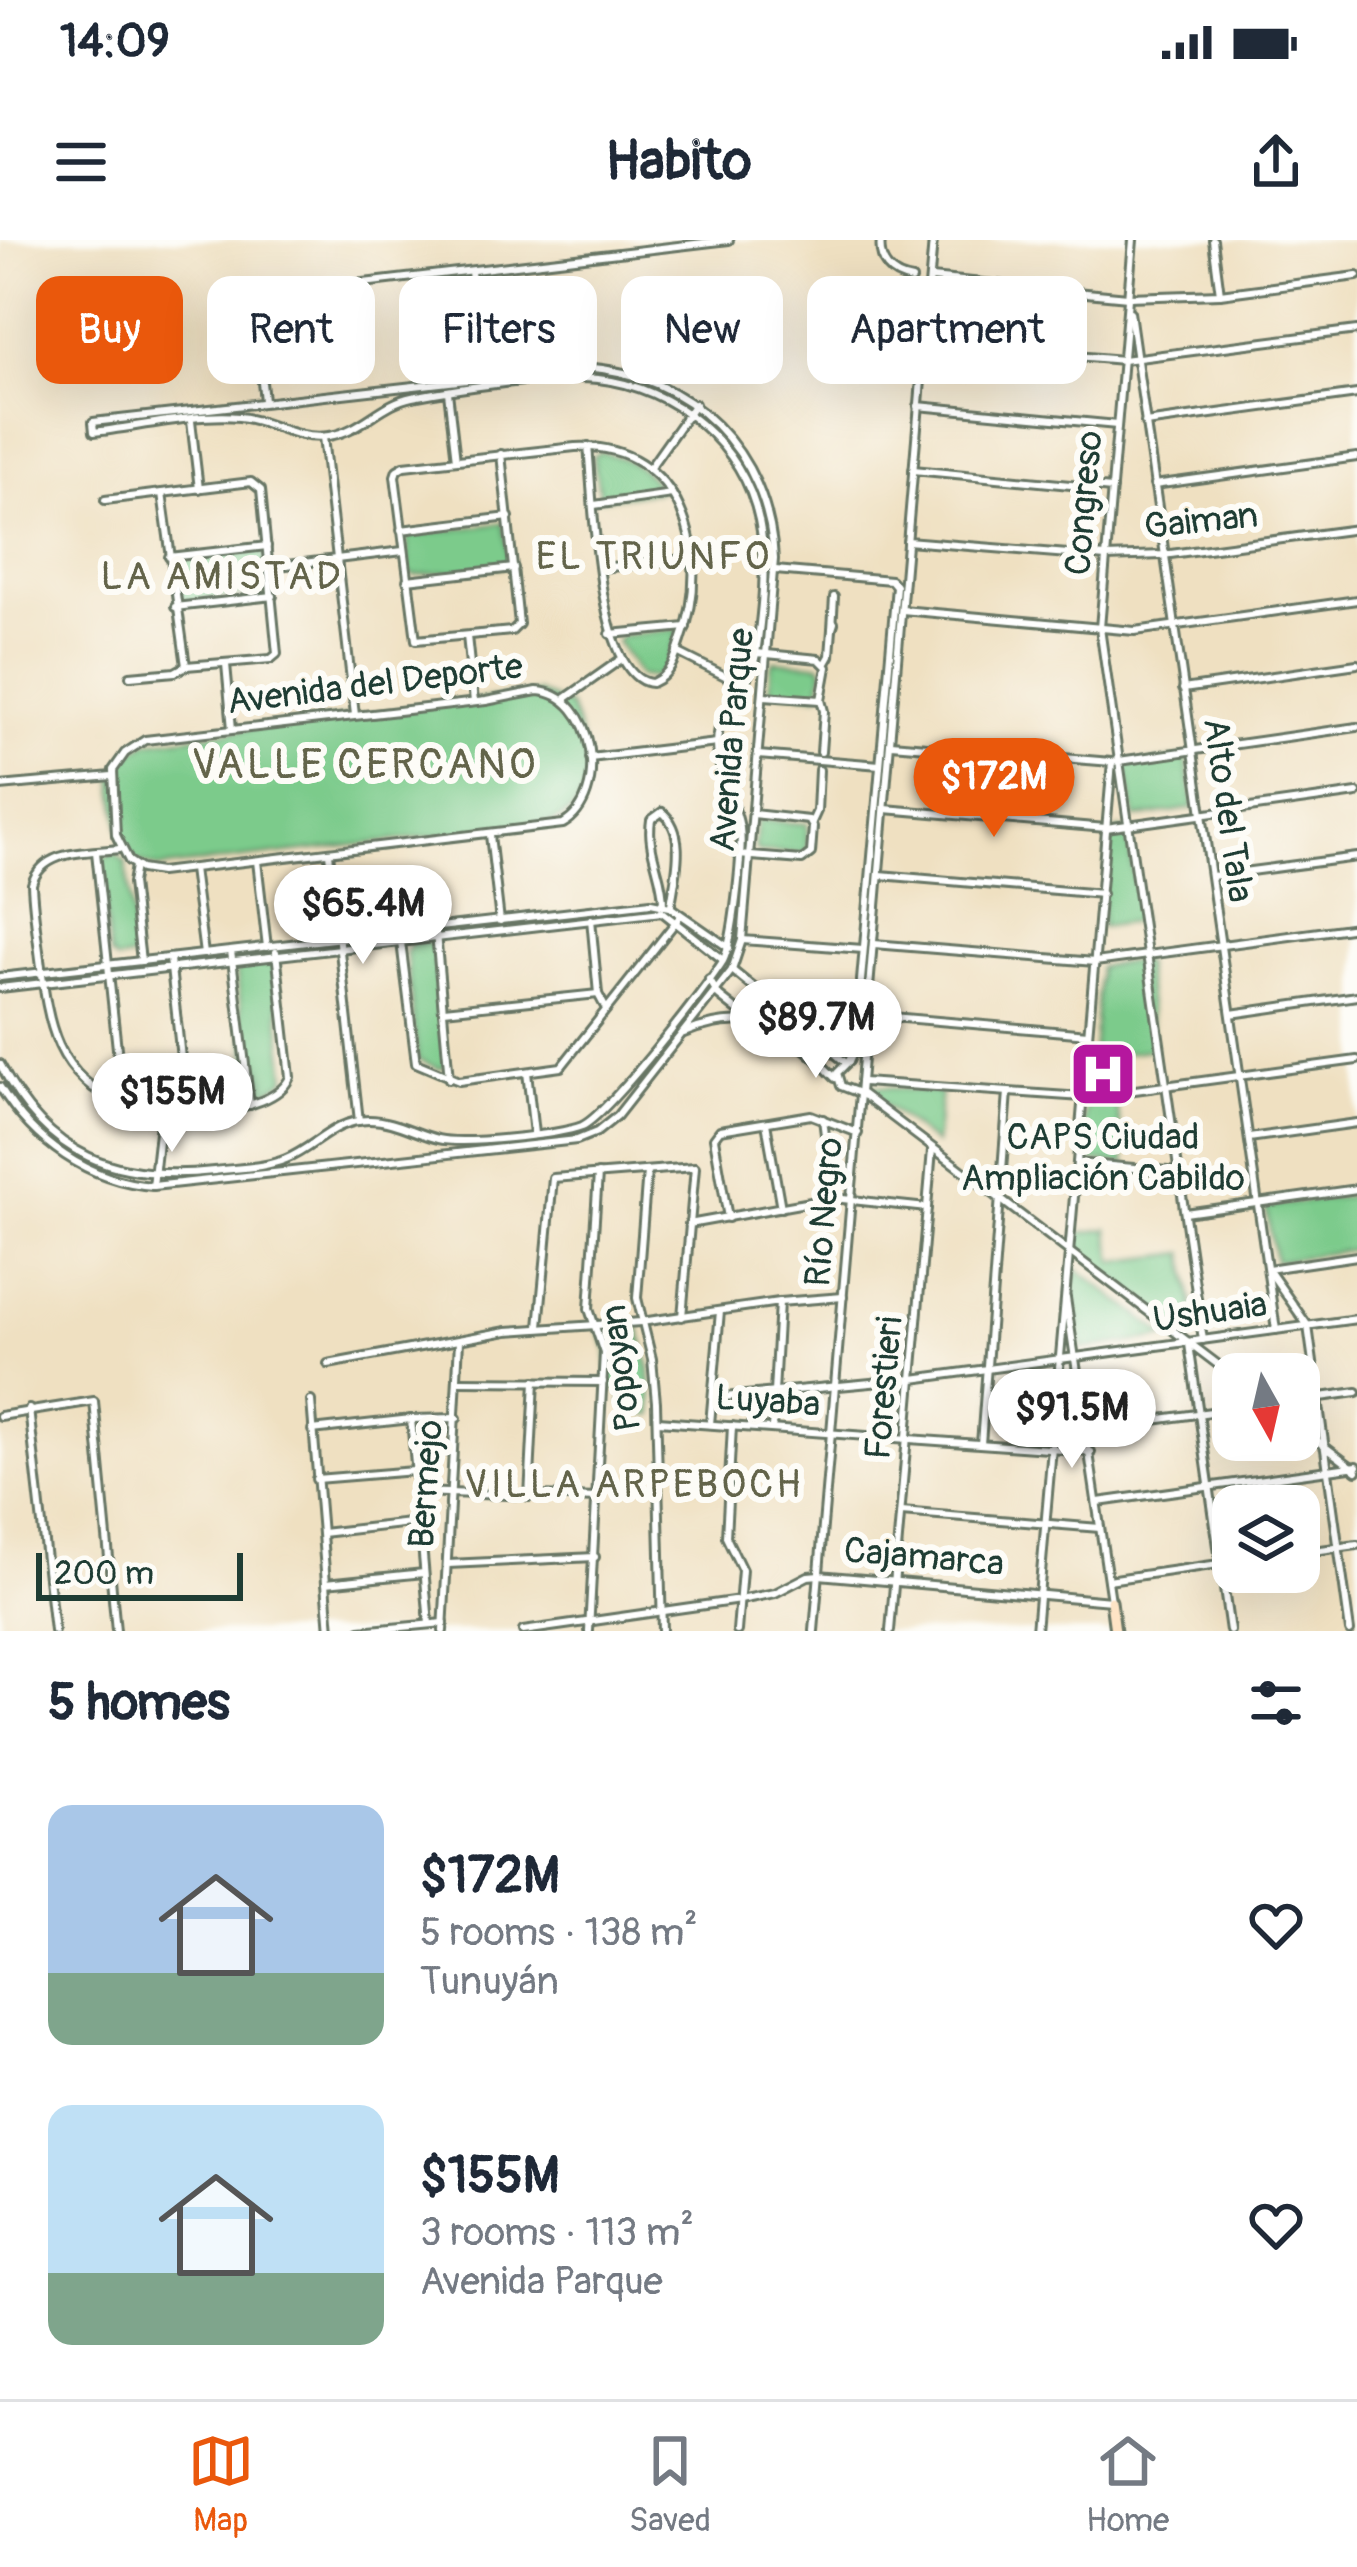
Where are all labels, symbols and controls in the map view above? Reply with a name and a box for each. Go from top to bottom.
text: 14:09 [60,14,170,70]
text: Habito [605,128,752,196]
icon: menu [48,129,114,195]
icon: share [1243,129,1309,195]
chip: Buy [36,276,183,384]
chip: Rent [207,276,375,384]
chip: Filters [399,276,597,384]
chip: New [621,276,783,384]
chip: Apartment [807,276,1087,384]
street label: Congreso [1055,429,1113,577]
street label: Gaiman [1142,493,1260,549]
district label: EL TRIUNFO [536,532,772,581]
district label: LA AMISTAD [100,552,344,601]
street label: Avenida Parque [700,626,764,854]
street label: Avenida del Deporte [225,644,526,724]
street label: Alto del Tala [1193,715,1263,905]
pin: $172M [910,738,1078,840]
district label: VALLE CERCANO [192,739,538,791]
text: $172M [941,752,1047,801]
pin: $65.4M [265,865,461,967]
text: $65.4M [301,879,425,928]
pin: $89.7M [718,979,914,1081]
text: $89.7M [757,993,875,1042]
hospital icon: CAPS Ciudad Ampliación Cabildo [1068,1039,1138,1109]
pin: $155M [88,1053,256,1155]
text: $155M [119,1067,225,1116]
place label: CAPS Ciudad Ampliación Cabildo [961,1115,1245,1201]
street label: Río Negro [795,1135,853,1289]
street label: Ushuaia [1150,1282,1270,1342]
street label: Popoyan [591,1302,651,1434]
street label: Forestieri [855,1315,913,1461]
north arrow [1212,1353,1320,1461]
map controls [1212,1353,1320,1593]
pin: $91.5M [974,1369,1170,1471]
street label: Luyaba [714,1375,822,1427]
text: $91.5M [1015,1383,1129,1432]
street label: Bermejo [399,1418,453,1550]
district label: VILLA ARPEBOCH [464,1460,804,1509]
button: layers [1212,1485,1320,1593]
street label: Cajamarca [842,1528,1006,1586]
scale bar [36,1547,243,1600]
text: 200 m [54,1553,154,1594]
icon: filters [1243,1670,1309,1736]
text: 5 homes [48,1671,230,1735]
text: $172M [420,1844,560,1908]
icon: home [144,1853,288,1997]
icon: heart [1243,1892,1309,1958]
text: 5 rooms · 138 m² [420,1908,698,1957]
text: Tunuyán [420,1957,559,2006]
text: $155M [420,2144,560,2208]
icon: home [144,2153,288,2297]
icon: heart [1243,2192,1309,2258]
text: 3 rooms · 113 m² [420,2208,694,2257]
text: Avenida Parque [420,2257,663,2306]
tab: Map [188,2428,254,2541]
tab: Saved [629,2428,711,2541]
tab: Home [1086,2428,1169,2541]

